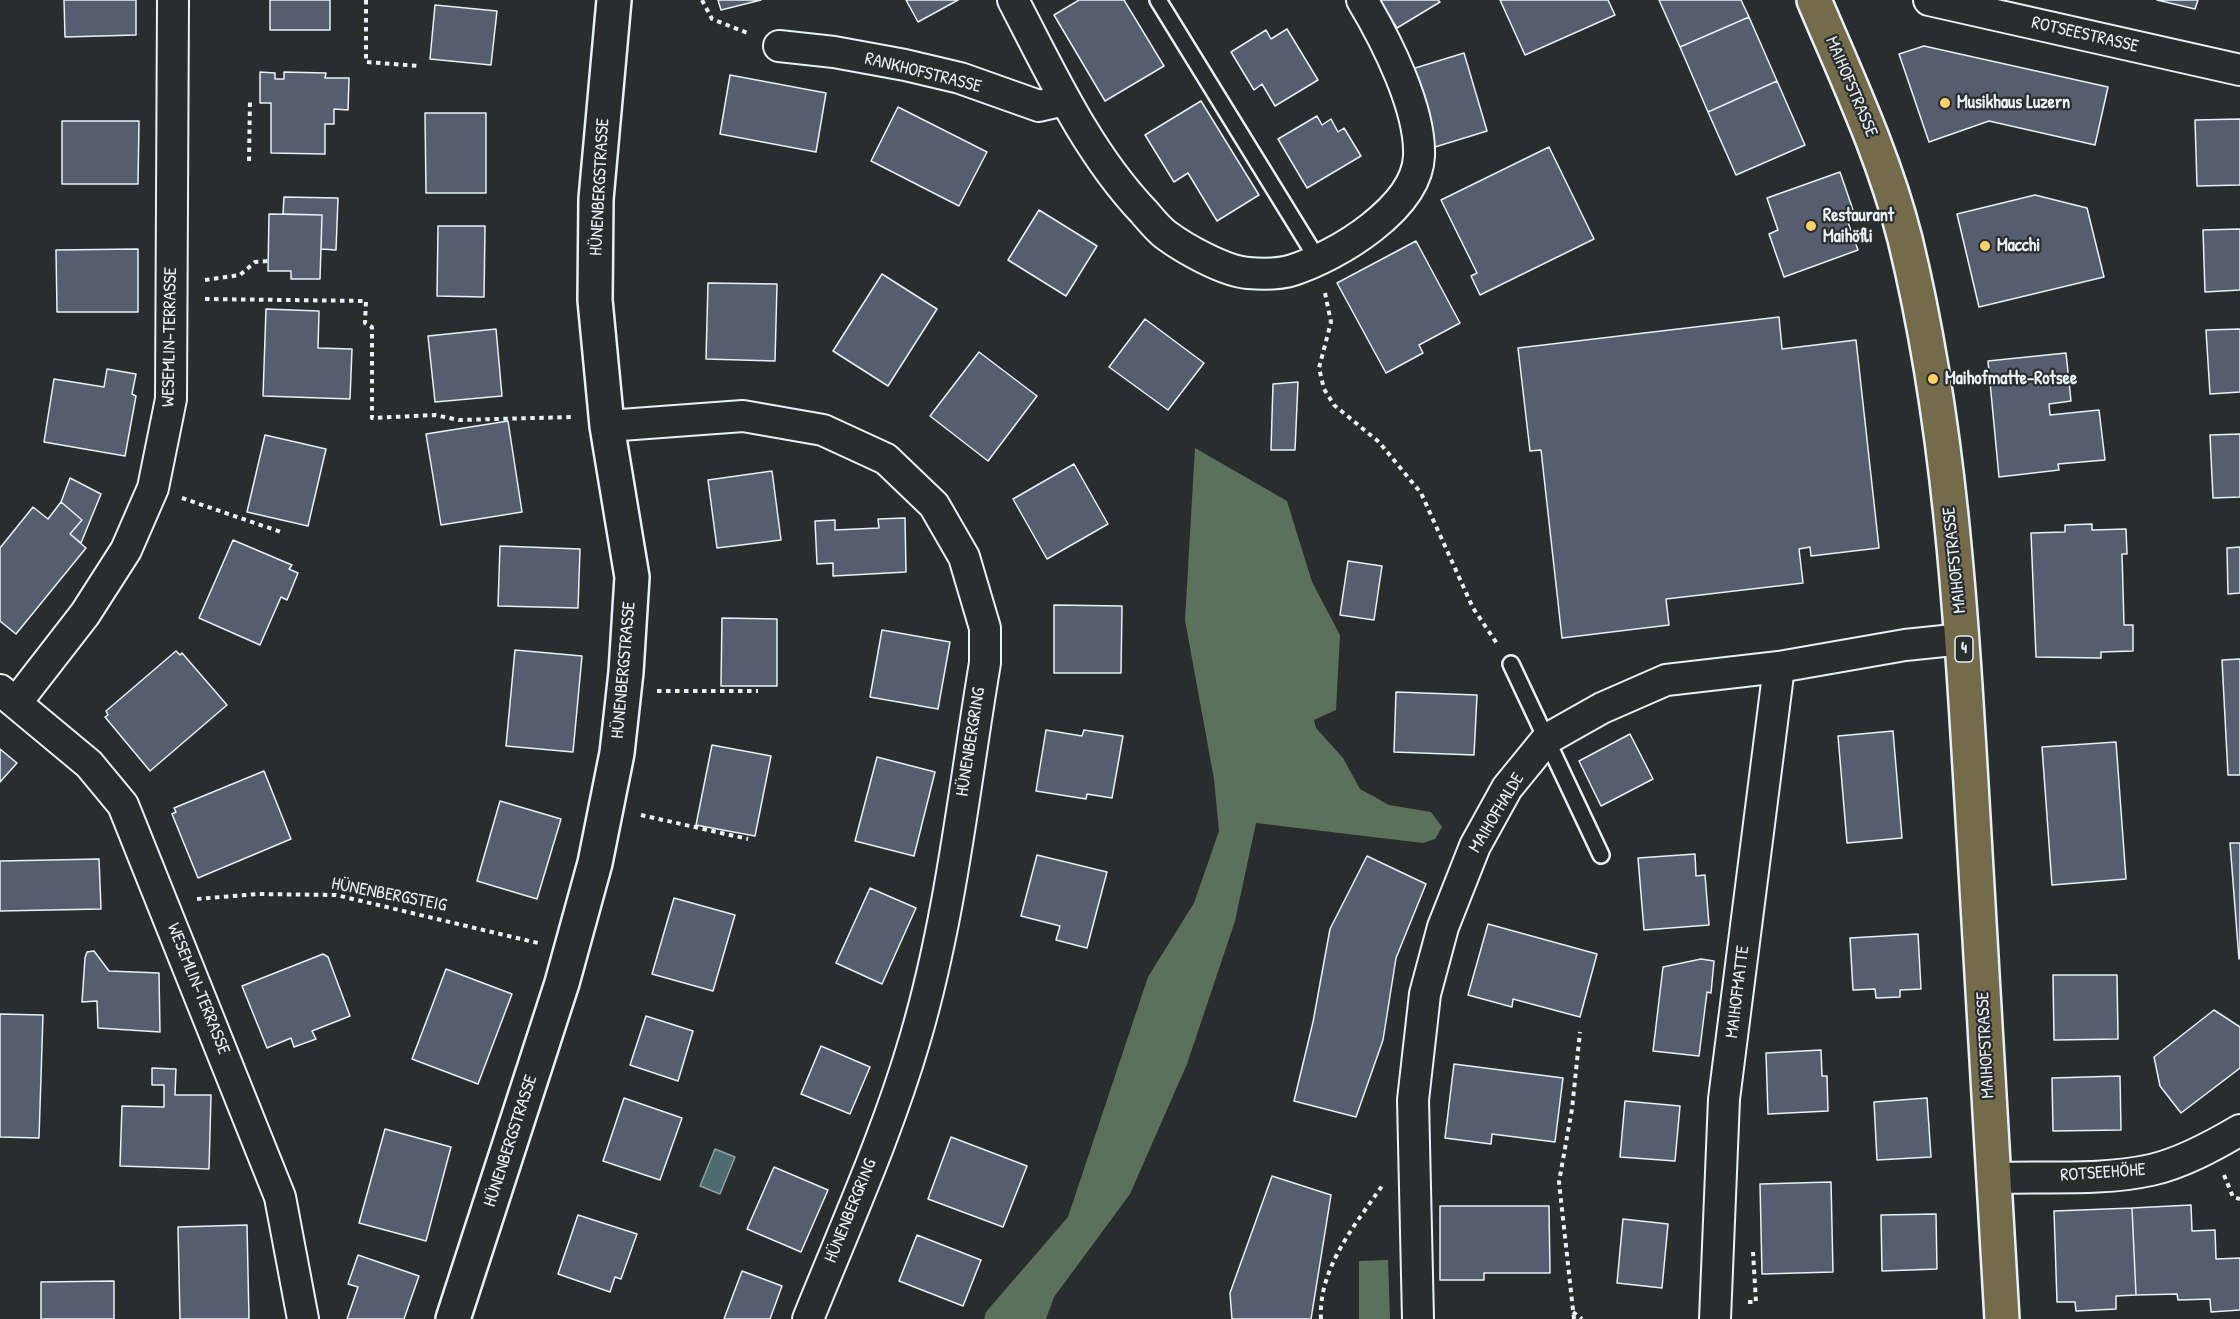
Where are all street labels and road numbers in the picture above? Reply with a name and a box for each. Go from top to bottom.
street label: ROTSEESTRASSE [2030,12,2140,58]
street label: MAIHOFSTRASSE [1820,34,1882,140]
street label: RANKHOFSTRASSE [863,48,983,98]
street label: HÜNENBERGSTRASSE [586,118,614,256]
street label: WESEMLIN-TERRASSE [158,267,182,407]
street label: MAIHOFSTRASSE [1939,506,1971,614]
street label: HÜNENBERGSTRASSE [607,601,641,739]
road number: 4 [1955,636,1973,662]
street label: HÜNENBERGRING [952,686,990,798]
street label: MAIHOFHALDE [1465,769,1529,857]
street label: HÜNENBERGSTEIG [330,873,448,917]
street label: WESEMLIN-TERRASSE [162,920,234,1058]
street label: MAIHOFMATTE [1722,944,1754,1040]
street label: MAIHOFSTRASSE [1972,991,2000,1099]
street label: HÜNENBERGSTRASSE [479,1072,543,1210]
street label: HÜNENBERGRING [820,1156,882,1266]
street label: ROTSEEHÖHE [2060,1159,2146,1187]

